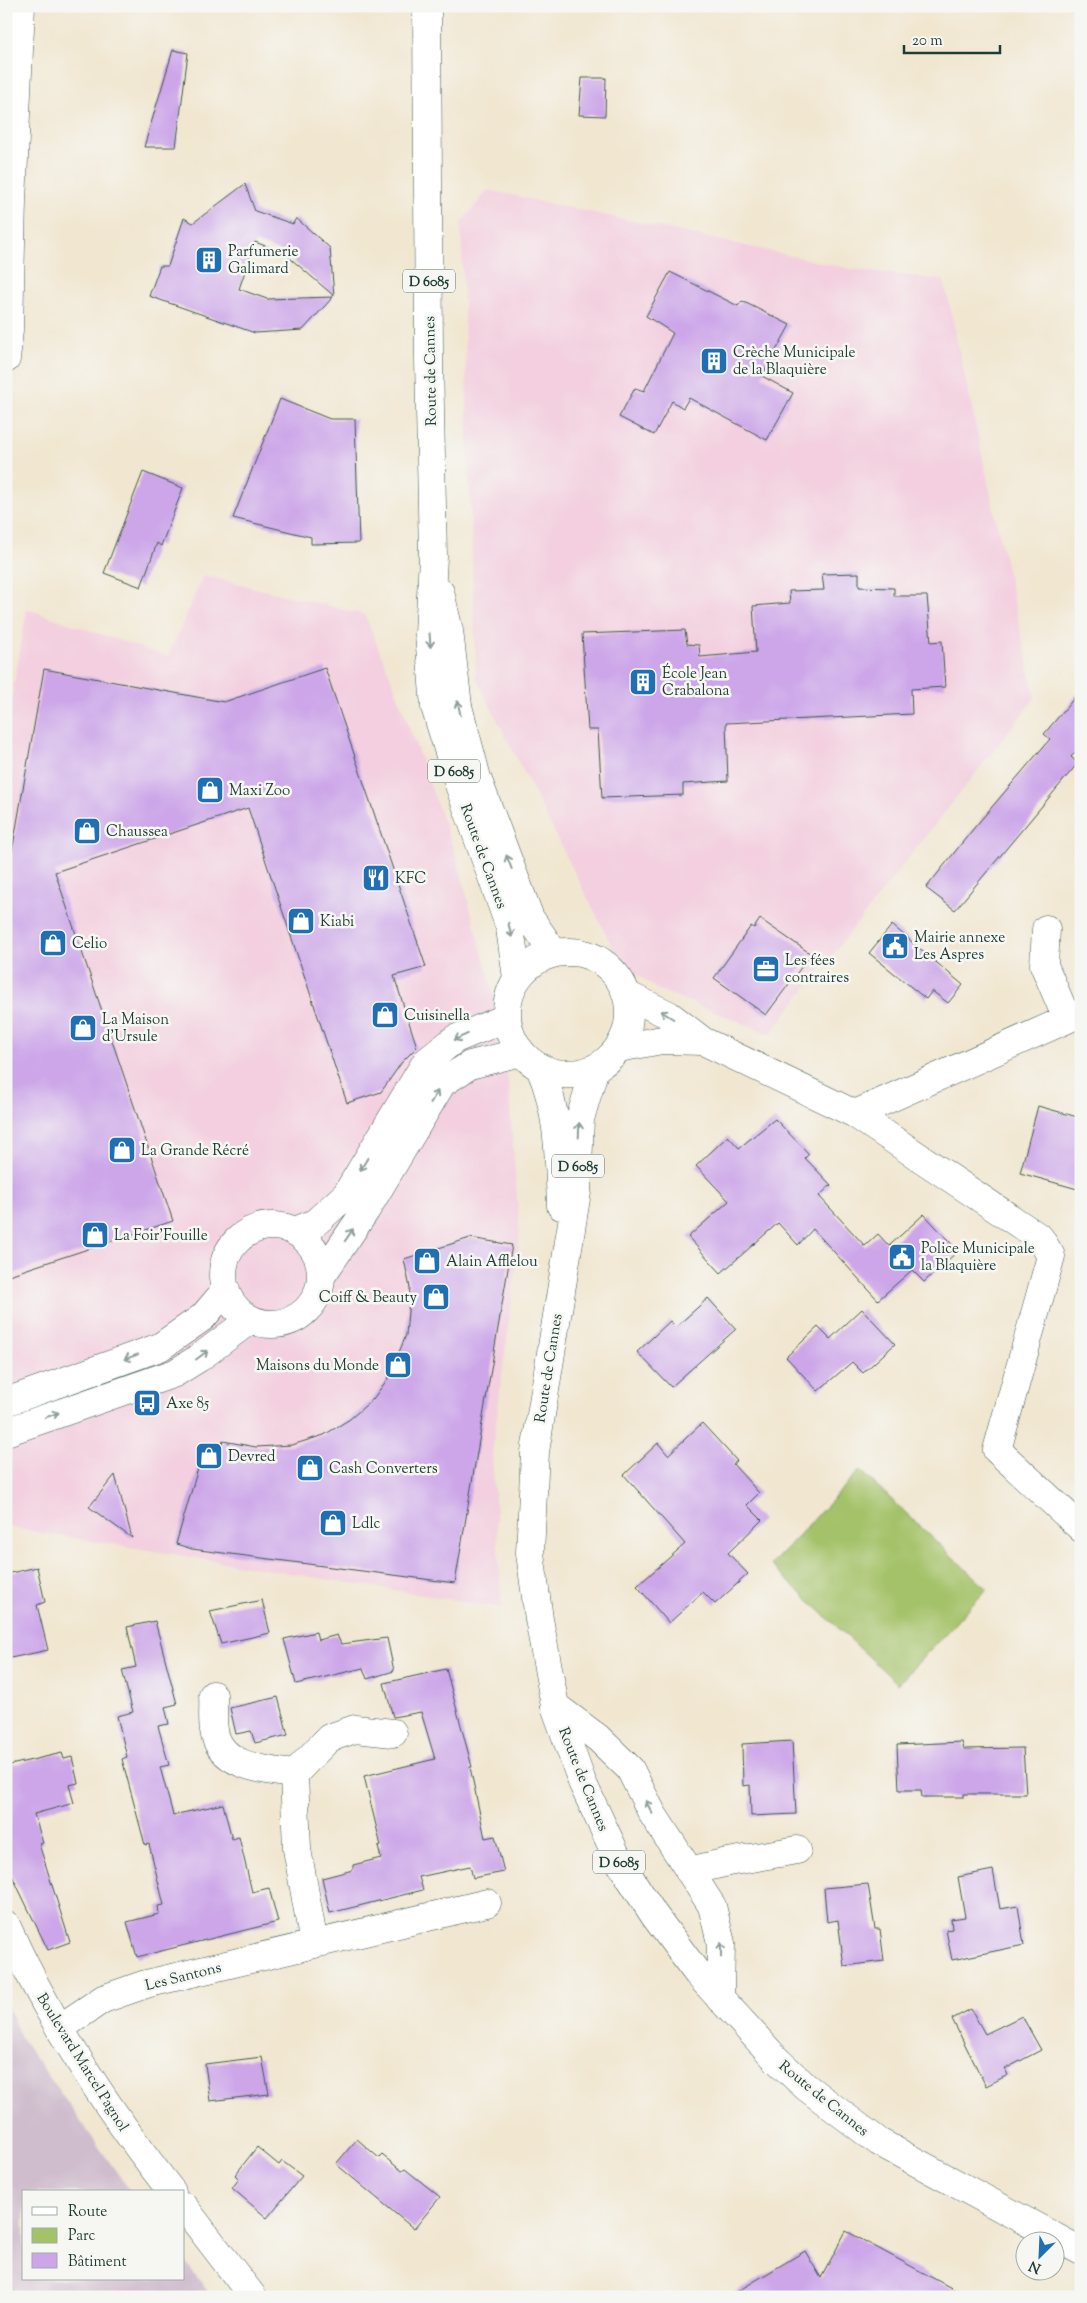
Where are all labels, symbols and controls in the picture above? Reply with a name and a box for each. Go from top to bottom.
scale bar [904,22,1001,54]
text: 20 m [912,31,943,52]
place label: Parfumerie Galimard [228,242,298,280]
building icon: Parfumerie Galimard [194,245,224,275]
road number: D 6085 [403,270,455,292]
street label: Route de Cannes [420,316,443,426]
place label: Crèche Municipale de la Blaquière [733,343,856,381]
building icon: Crèche Municipale de la Blaquière [699,346,729,376]
one-way arrow [425,632,434,648]
place label: École Jean Crabalona [662,663,729,702]
building icon: École Jean Crabalona [628,667,658,697]
one-way arrow [454,701,463,717]
road number: D 6085 [428,759,480,782]
shop icon: Maxi Zoo [195,775,225,805]
place label: Maxi Zoo [229,781,290,802]
street label: Route de Cannes [454,801,511,912]
shop icon: Chaussea [72,816,102,846]
place label: Chaussea [106,822,168,843]
one-way arrow [504,855,513,871]
restaurant icon: KFC [361,863,391,893]
place label: KFC [395,869,426,890]
shop icon: Kiabi [286,906,316,936]
place label: Kiabi [320,912,354,933]
one-way arrow [505,922,515,938]
shop icon: Celio [38,928,68,958]
place label: Mairie annexe Les Aspres [914,928,1005,966]
public building icon: Mairie annexe Les Aspres [880,931,910,961]
place label: Celio [72,934,107,955]
place label: Les fées contraires [785,951,849,989]
office icon: Les fées contraires [751,954,781,984]
shop icon: Cuisinella [370,1000,400,1030]
place label: Cuisinella [404,1006,470,1027]
one-way arrow [660,1009,674,1019]
place label: La Maison d'Ursule [102,1010,169,1048]
shop icon: La Maison d'Ursule [68,1013,98,1043]
one-way arrow [454,1033,469,1043]
one-way arrow [429,1089,439,1104]
one-way arrow [575,1122,584,1138]
shop icon: La Grande Récré [107,1135,137,1165]
place label: La Grande Récré [141,1141,249,1162]
road number: D 6085 [552,1154,604,1178]
one-way arrow [359,1157,369,1171]
shop icon: La Foir'Fouille [80,1220,110,1250]
place label: La Foir'Fouille [114,1226,208,1247]
one-way arrow [344,1228,354,1242]
place label: Police Municipale la Blaquière [921,1239,1035,1277]
public building icon: Police Municipale la Blaquière [887,1242,917,1272]
shop icon: Alain Afflelou [412,1246,442,1276]
place label: Alain Afflelou [446,1252,538,1273]
shop icon: Coiff & Beauty [421,1282,451,1312]
place label: Coiff & Beauty [319,1288,418,1309]
street label: Route de Cannes [530,1312,568,1424]
one-way arrow [195,1350,209,1360]
shop icon: Maisons du Monde [383,1350,413,1380]
one-way arrow [124,1353,139,1362]
place label: Maisons du Monde [256,1356,379,1377]
bus stop icon: Axe 85 [132,1388,162,1418]
place label: Axe 85 [166,1394,209,1415]
one-way arrow [44,1409,60,1419]
shop icon: Devred [194,1441,224,1471]
place label: Devred [228,1447,276,1468]
shop icon: Cash Converters [295,1453,325,1483]
place label: Cash Converters [329,1459,438,1480]
shop icon: Ldlc [318,1508,348,1538]
place label: Ldlc [352,1514,381,1535]
street label: Route de Cannes [552,1725,613,1835]
one-way arrow [644,1800,653,1815]
road number: D 6085 [593,1850,645,1874]
one-way arrow [716,1942,726,1958]
street label: Les Santons [143,1958,224,1997]
street label: Boulevard Marcel Pagnol [31,1990,133,2136]
street label: Route de Cannes [774,2056,873,2142]
legend [22,2190,185,2280]
text: Route [68,2202,107,2223]
text: Parc [68,2226,96,2247]
north arrow [1014,2230,1064,2280]
text: Bâtiment [68,2252,127,2273]
text: N [1026,2255,1045,2277]

